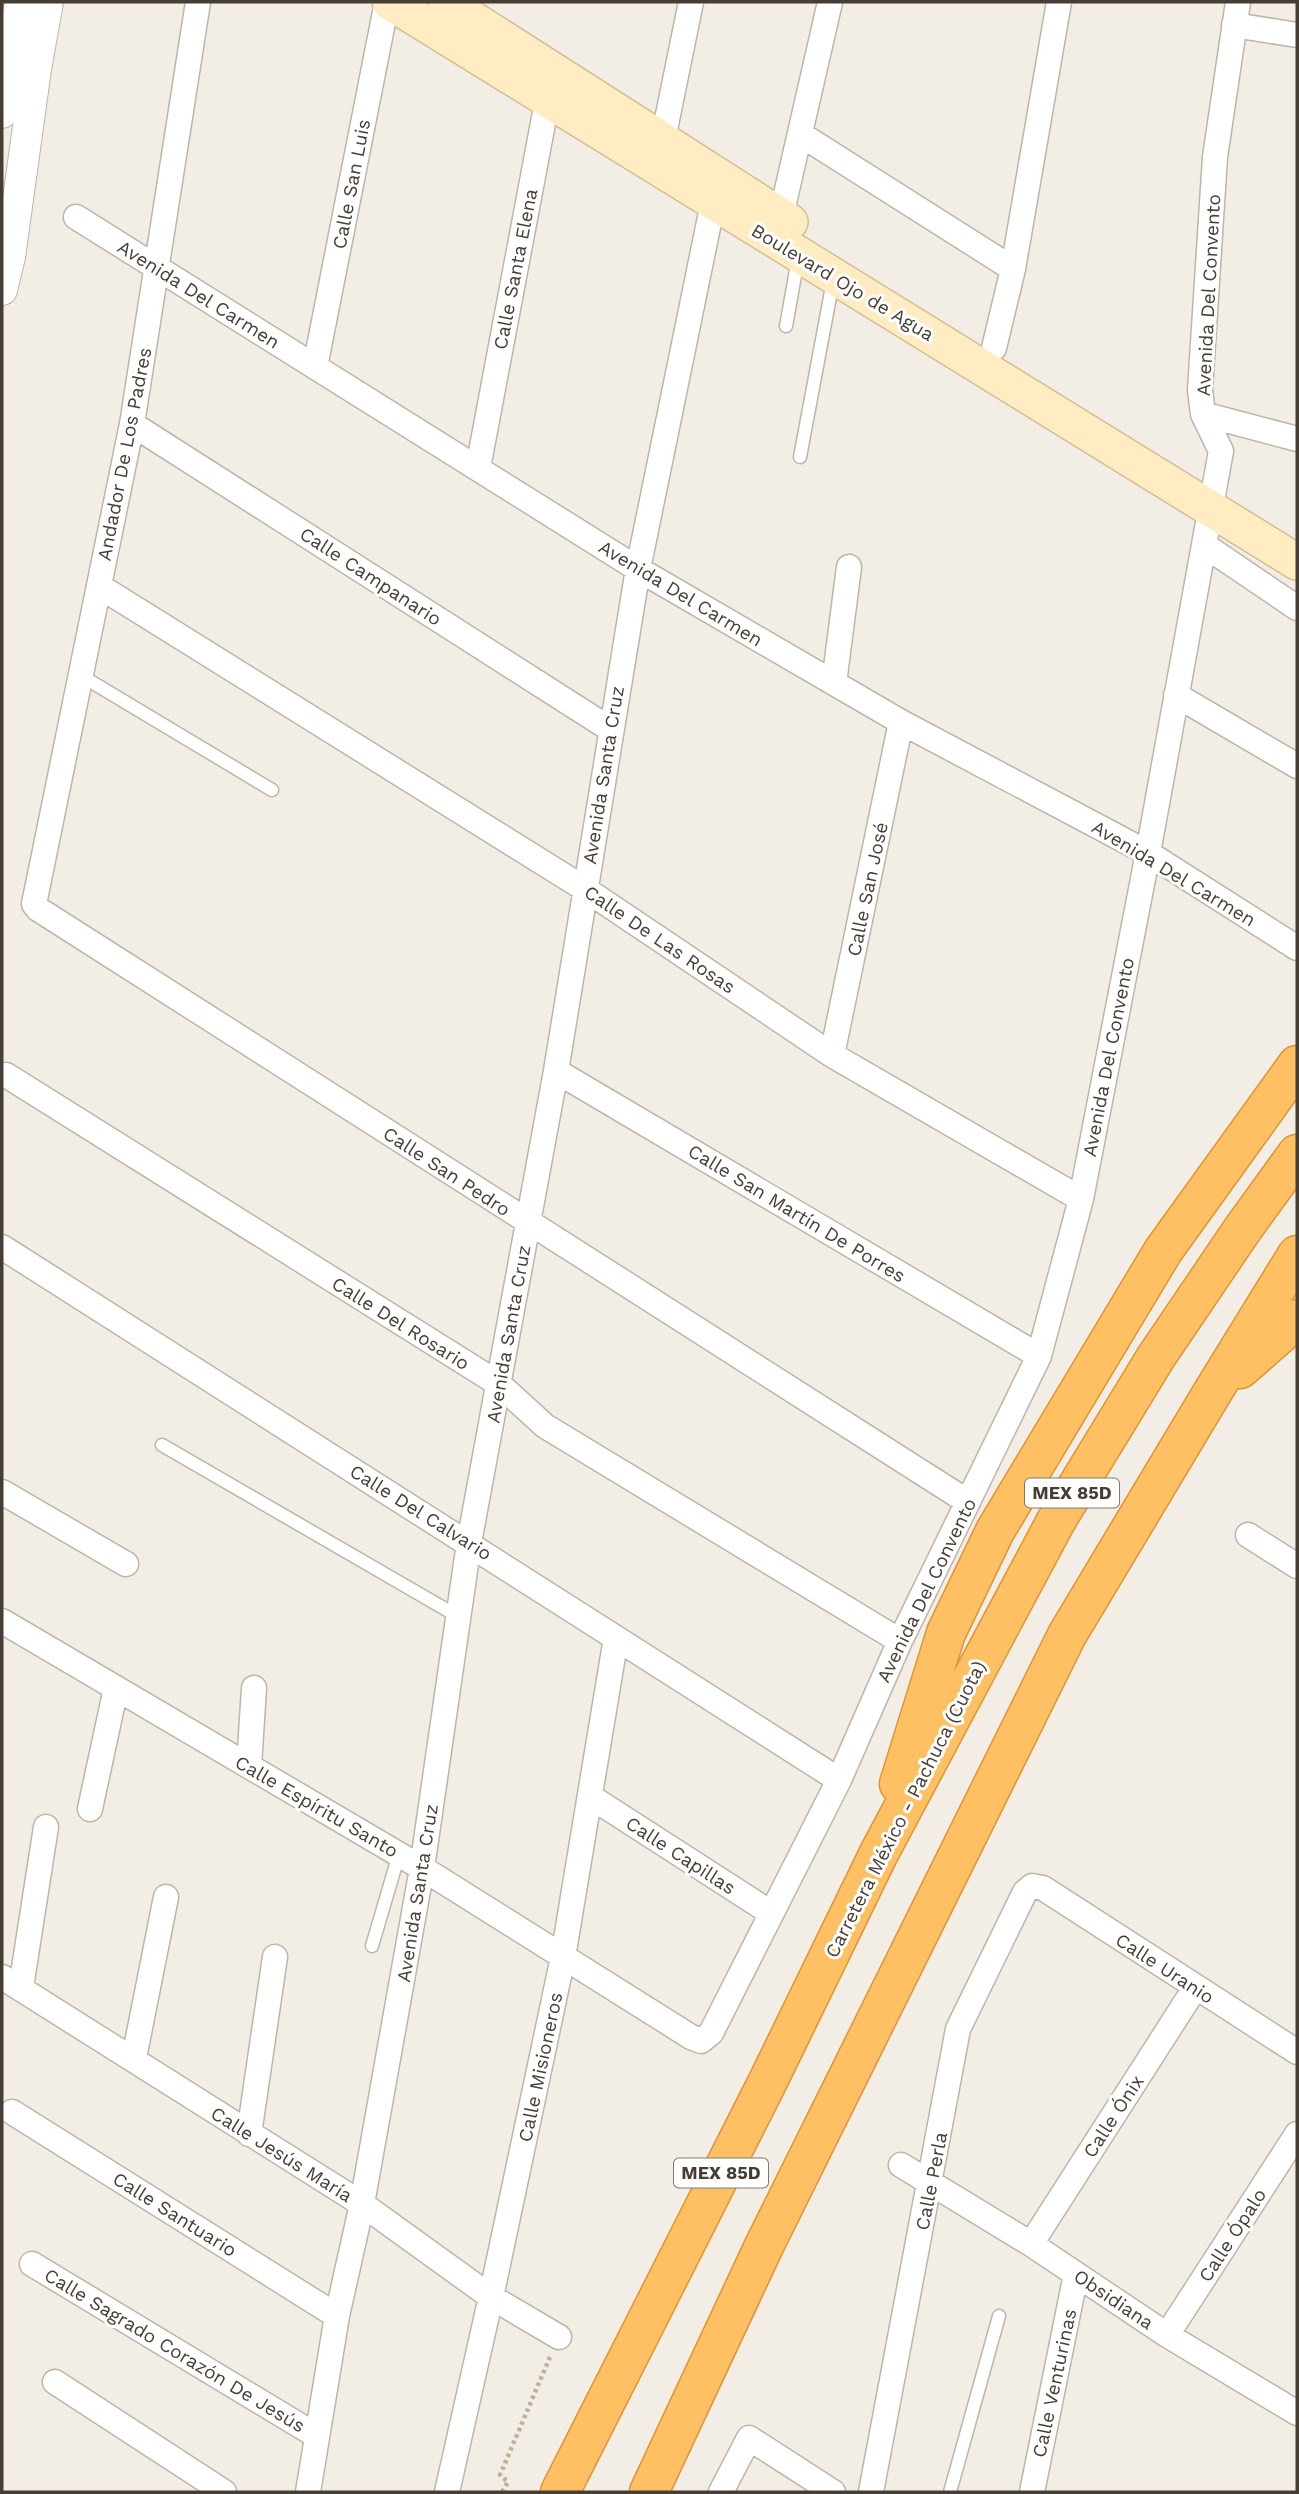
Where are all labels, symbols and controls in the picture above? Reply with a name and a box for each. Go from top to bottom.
street label: Calle San Luis [328,117,375,251]
street label: Calle Santa Elena [489,186,542,351]
street label: Avenida Del Convento [1192,193,1225,397]
street label: Boulevard Ojo de Agua [747,219,938,346]
street label: Avenida Del Carmen [113,235,284,354]
street label: Andador De Los Padres [93,345,156,563]
street label: Calle Campanario [296,522,446,631]
street label: Avenida Del Carmen [595,535,767,651]
street label: Avenida Santa Cruz [578,684,629,866]
street label: Avenida Del Carmen [1088,815,1260,931]
street label: Calle San José [842,820,893,958]
street label: Calle De Las Rosas [580,880,740,998]
street label: Avenida Del Convento [1078,956,1139,1159]
street label: Calle San Pedro [379,1122,515,1221]
street label: Calle San Martín De Porres [684,1139,910,1287]
street label: Avenida Santa Cruz [482,1243,535,1425]
street label: Calle Del Rosario [328,1272,474,1375]
street label: Calle Del Calvario [346,1459,496,1565]
road number: MEX 85D [1025,1478,1119,1508]
street label: Avenida Del Convento [872,1494,981,1686]
street label: Carretera México - Pachuca (Cuota) [820,1657,991,1961]
street label: Calle Espíritu Santo [231,1750,402,1863]
street label: Avenida Santa Cruz [392,1802,443,1984]
street label: Calle Capillas [622,1811,740,1899]
street label: Calle Uranio [1111,1928,1218,2009]
street label: Calle Misioneros [513,1990,568,2144]
street label: Calle Ónix [1078,2071,1149,2162]
street label: Calle Jesús María [207,2102,357,2207]
street label: Calle Perla [911,2130,952,2232]
road number: MEX 85D [674,2158,768,2188]
street label: Calle Santuario [108,2167,241,2262]
street label: Calle Ópalo [1194,2184,1271,2286]
street label: Calle Sagrado Corazón De Jesús [40,2263,309,2438]
street label: Obsidiana [1069,2264,1158,2335]
street label: Calle Venturinas [1028,2307,1081,2459]

